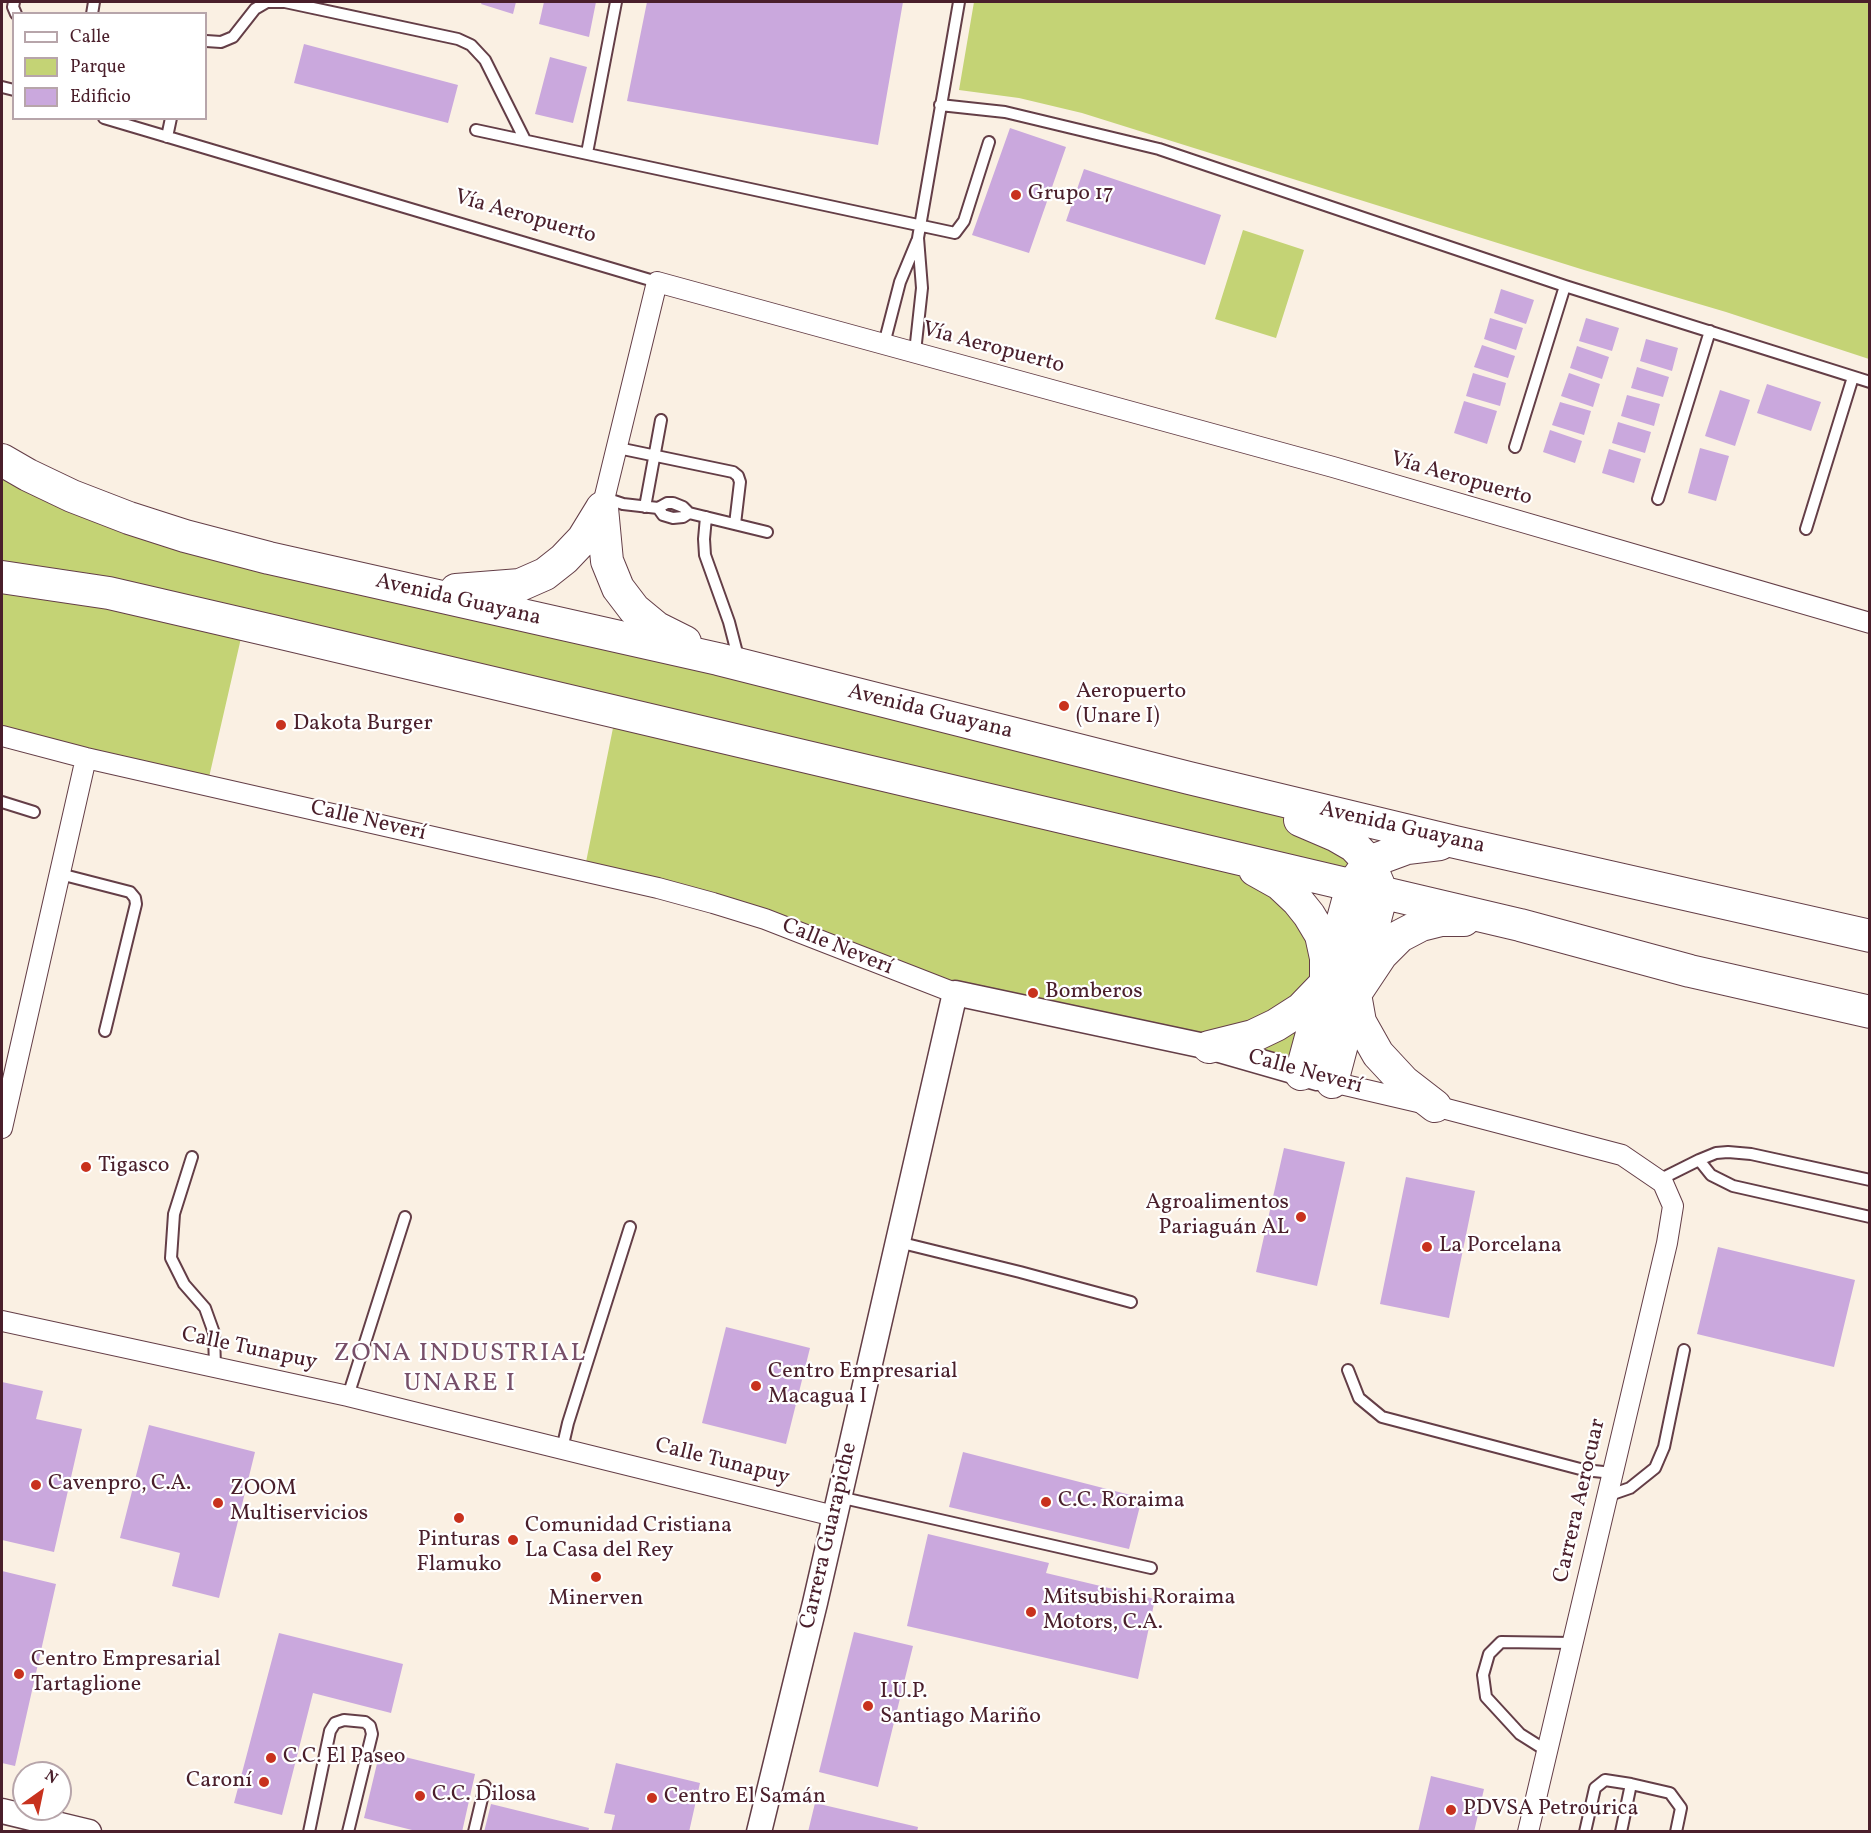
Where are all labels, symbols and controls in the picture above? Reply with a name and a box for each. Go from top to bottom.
legend [12,12,207,120]
text: Calle [70,25,110,50]
text: Parque [70,55,125,80]
text: Edificio [70,85,131,110]
place label: Grupo 17 [1028,182,1114,208]
street label: Vía Aeropuerto [451,185,599,251]
marker: Grupo 17 [1009,188,1023,202]
street label: Vía Aeropuerto [919,317,1067,381]
street label: Vía Aeropuerto [1387,447,1535,513]
street label: Avenida Guayana [373,569,543,633]
street label: Avenida Guayana [845,680,1015,746]
place label: Aeropuerto (Unare I) [1076,680,1186,732]
marker: Aeropuerto (Unare I) [1057,699,1071,713]
place label: Dakota Burger [293,712,433,738]
marker: Dakota Burger [274,718,288,732]
street label: Calle Neverí [308,796,428,848]
street label: Avenida Guayana [1317,797,1487,861]
street label: Calle Neverí [778,914,896,982]
place label: Bomberos [1045,980,1143,1006]
marker: Bomberos [1026,986,1040,1000]
street label: Calle Neverí [1245,1045,1365,1101]
place label: Tigasco [98,1154,170,1180]
marker: Tigasco [79,1160,93,1174]
place label: Agroalimentos Pariaguán AL [1146,1191,1289,1242]
marker: Agroalimentos Pariaguán AL [1294,1210,1308,1224]
place label: La Porcelana [1439,1234,1562,1260]
marker: La Porcelana [1420,1240,1434,1254]
street label: Calle Tunapuy [179,1323,319,1377]
district label: ZONA INDUSTRIAL UNARE I [334,1339,586,1400]
place label: Centro Empresarial Macagua I [768,1360,958,1412]
marker: Centro Empresarial Macagua I [749,1379,763,1393]
street label: Carrera Aerocuar [1549,1416,1613,1586]
street label: Calle Tunapuy [652,1434,792,1492]
street label: Carrera Guarapiche [796,1440,864,1632]
place label: Cavenpro, C.A. [48,1472,191,1498]
place label: ZOOM Multiservicios [230,1477,368,1528]
marker: Cavenpro, C.A. [29,1478,43,1492]
place label: C.C. Roraima [1058,1489,1185,1515]
marker: C.C. Roraima [1039,1495,1053,1509]
marker: ZOOM Multiservicios [211,1496,225,1510]
marker: Pinturas Flamuko [452,1511,466,1525]
place label: Comunidad Cristiana La Casa del Rey [525,1514,732,1566]
place label: Pinturas Flamuko [416,1528,502,1580]
marker: Comunidad Cristiana La Casa del Rey [506,1533,520,1547]
marker: Minerven [589,1570,603,1584]
place label: Mitsubishi Roraima Motors, C.A. [1043,1586,1235,1638]
place label: Minerven [549,1587,643,1613]
marker: Mitsubishi Roraima Motors, C.A. [1024,1605,1038,1619]
place label: Centro Empresarial Tartaglione [31,1648,221,1700]
marker: Centro Empresarial Tartaglione [12,1667,26,1681]
place label: I.U.P. Santiago Mariño [880,1680,1041,1732]
marker: I.U.P. Santiago Mariño [861,1699,875,1713]
place label: C.C. El Paseo [283,1745,406,1771]
marker: C.C. El Paseo [264,1751,278,1765]
north arrow [12,1761,72,1821]
text: N [40,1765,62,1790]
place label: Caroní [186,1769,252,1795]
marker: Caroní [257,1775,271,1789]
place label: C.C. Dilosa [432,1783,536,1809]
place label: Centro El Samán [664,1785,826,1811]
marker: C.C. Dilosa [413,1789,427,1803]
marker: Centro El Samán [645,1791,659,1805]
place label: PDVSA Petrourica [1463,1797,1638,1823]
marker: PDVSA Petrourica [1444,1803,1458,1817]

